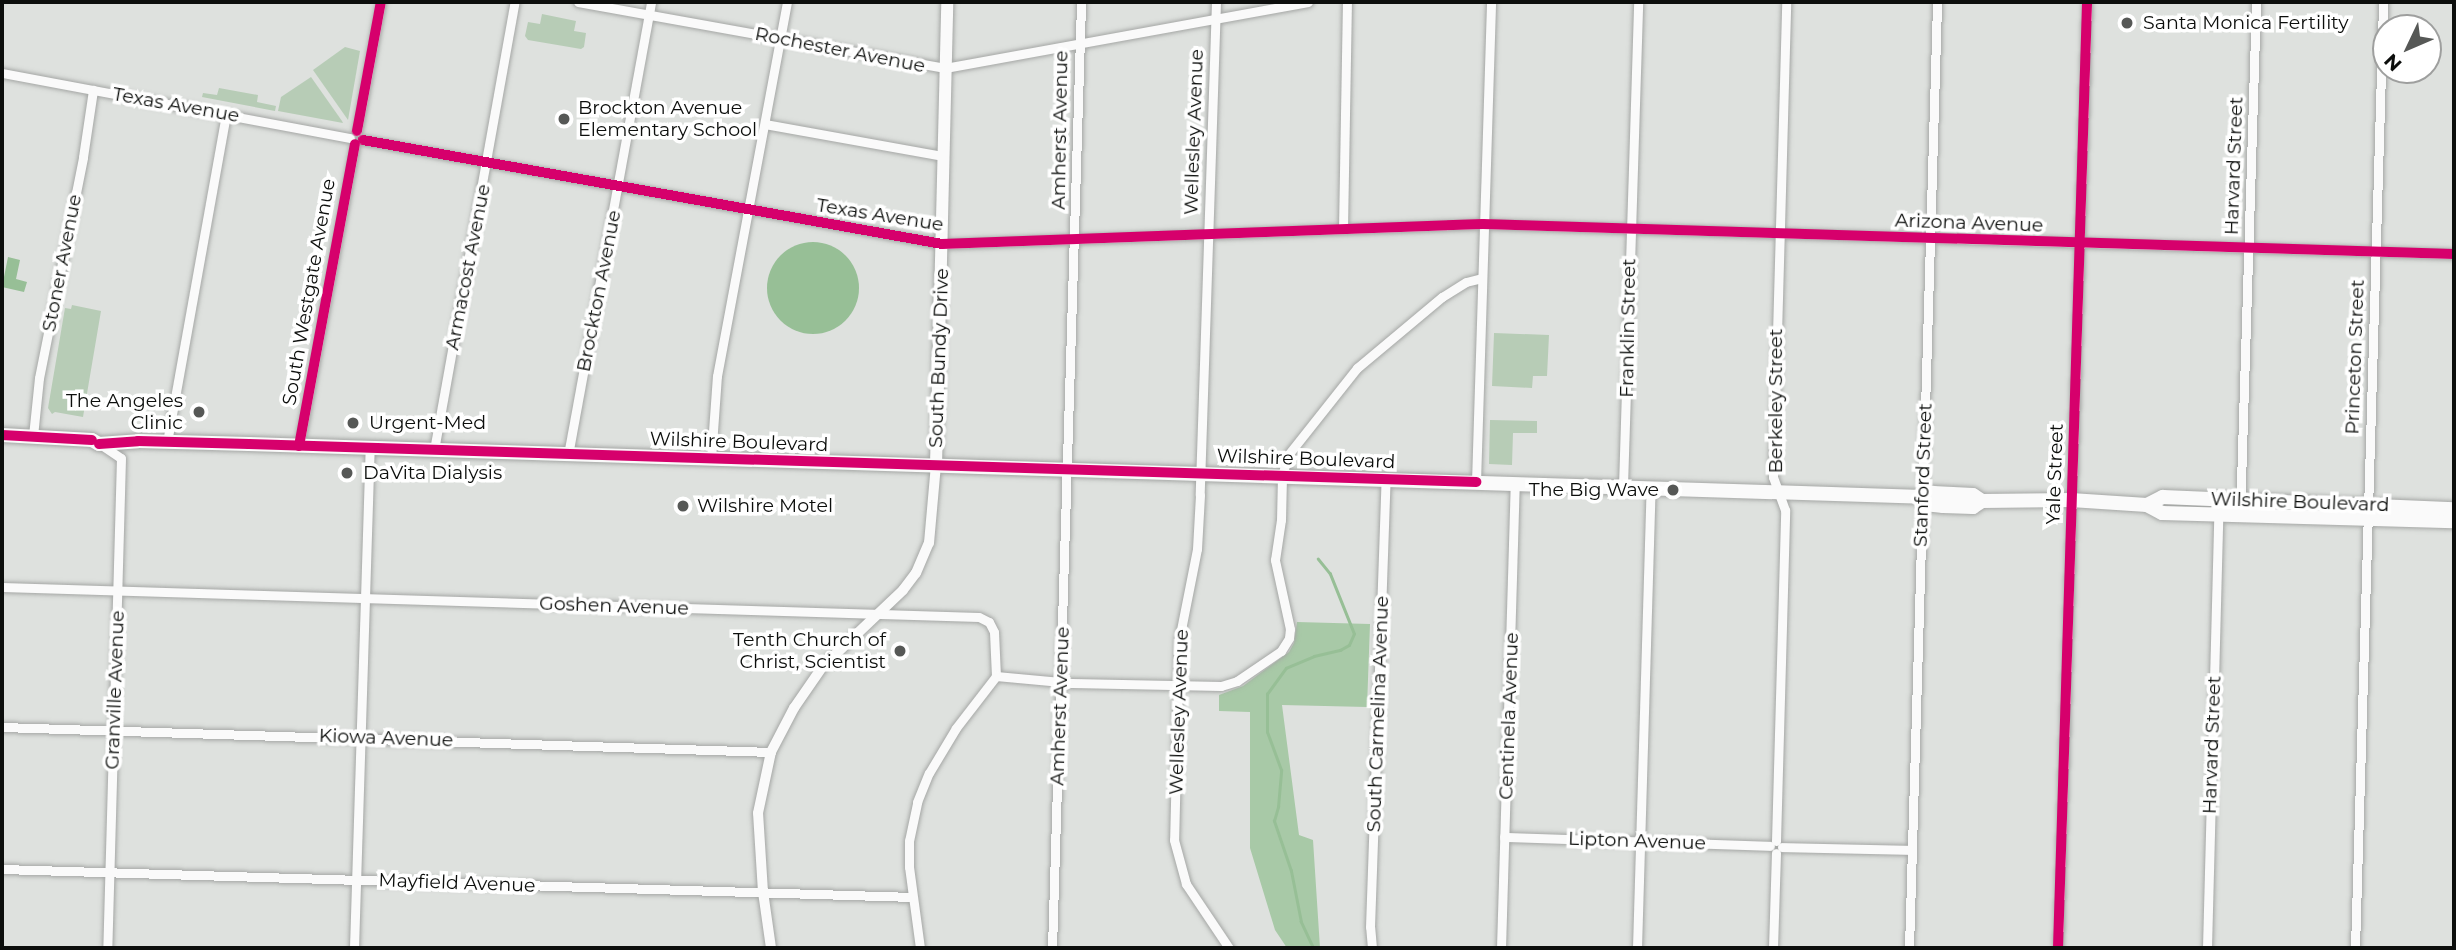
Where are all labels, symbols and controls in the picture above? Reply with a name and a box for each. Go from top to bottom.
place label: Santa Monica Fertility [2143,12,2348,34]
marker: Santa Monica Fertility [2117,13,2137,33]
north arrow [2372,14,2442,84]
street label: Rochester Avenue [753,22,927,78]
street label: Wellesley Avenue [1180,49,1208,215]
text: N [2379,49,2407,76]
street label: Amherst Avenue [1047,50,1073,210]
street label: Texas Avenue [111,83,241,127]
street label: Harvard Street [2220,96,2248,236]
place label: Brockton Avenue Elementary School [578,97,757,141]
marker: Brockton Avenue Elementary School [556,111,572,127]
street label: South Westgate Avenue [278,177,340,407]
street label: Armacost Avenue [441,182,495,352]
street label: Stoner Avenue [37,192,87,334]
street label: Texas Avenue [815,194,945,236]
street label: Brockton Avenue [572,208,626,374]
street label: Arizona Avenue [1894,209,2044,237]
street label: Franklin Street [1615,258,1641,398]
street label: South Bundy Drive [924,268,954,448]
street label: Princeton Street [2341,279,2369,435]
street label: Berkeley Street [1765,329,1787,473]
place label: The Angeles Clinic [66,390,183,434]
marker: The Angeles Clinic [189,402,209,422]
street label: Stanford Street [1909,403,1937,547]
place label: Urgent-Med [369,412,486,434]
marker: Urgent-Med [343,413,363,433]
street label: Yale Street [2042,423,2068,525]
street label: Wilshire Boulevard [649,427,829,457]
street label: Wilshire Boulevard [1216,444,1396,474]
place label: DaVita Dialysis [363,462,502,484]
marker: DaVita Dialysis [337,463,357,483]
place label: The Big Wave [1529,479,1659,501]
marker: The Big Wave [1665,482,1681,498]
street label: Wilshire Boulevard [2210,487,2390,517]
place label: Wilshire Motel [697,495,833,517]
marker: Wilshire Motel [675,498,691,514]
street label: Goshen Avenue [539,592,689,620]
street label: South Carmelina Avenue [1362,595,1394,833]
street label: Granville Avenue [101,610,129,770]
street label: Amherst Avenue [1046,626,1074,786]
place label: Tenth Church of Christ, Scientist [733,629,886,673]
street label: Wellesley Avenue [1165,629,1193,795]
street label: Centinela Avenue [1495,632,1523,800]
marker: Tenth Church of Christ, Scientist [892,643,908,659]
street label: Harvard Street [2198,675,2226,815]
street label: Kiowa Avenue [318,724,454,752]
street label: Lipton Avenue [1568,827,1706,855]
street label: Mayfield Avenue [378,869,536,897]

